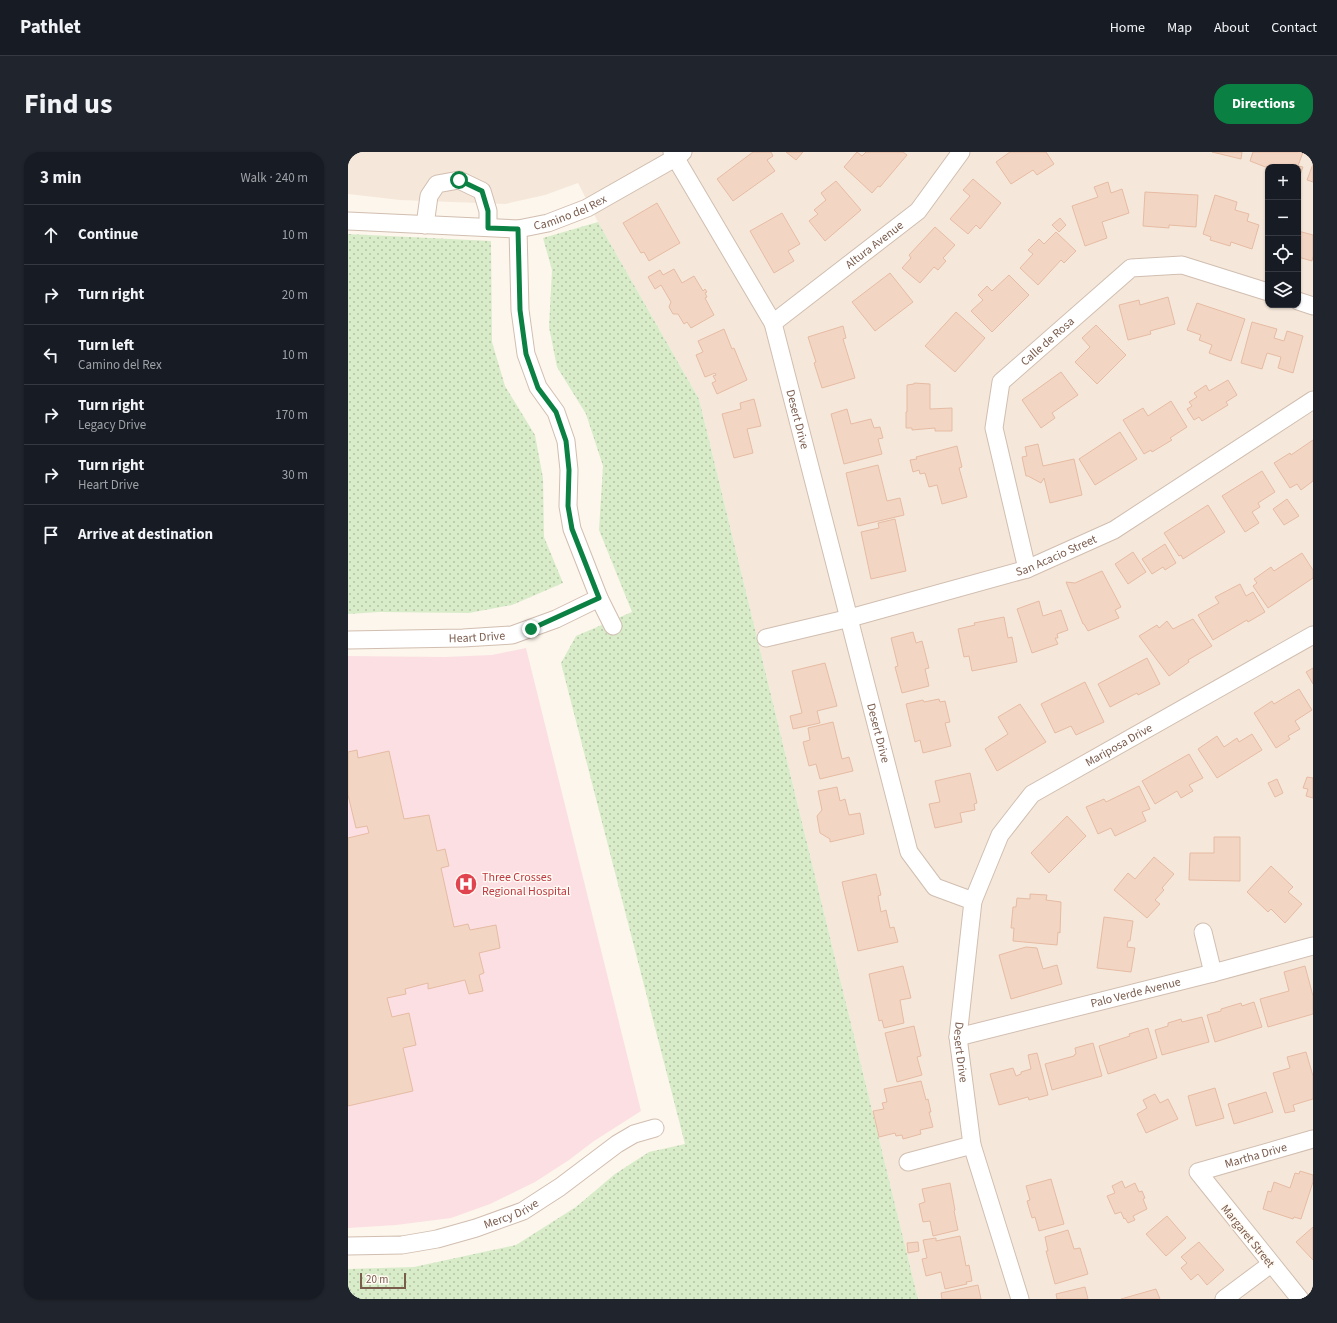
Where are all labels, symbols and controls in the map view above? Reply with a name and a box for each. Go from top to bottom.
text: Pathlet [20,14,81,41]
text: Home [1110,18,1145,38]
text: Map [1167,18,1192,38]
text: About [1214,18,1249,38]
text: Contact [1271,18,1317,38]
text: Find us [24,84,112,124]
button: Directions [1214,84,1313,124]
map controls [1265,164,1301,308]
button: + [1265,164,1301,200]
text: 3 min [40,166,81,190]
text: Walk · 240 m [240,169,308,187]
route start [450,171,468,189]
street label: Camino del Rex [532,190,610,235]
button: − [1265,200,1301,236]
street label: Altura Avenue [842,217,907,273]
icon: ahead [40,224,62,246]
text: Continue [78,224,138,245]
text: 10 m [282,226,308,244]
button: locate [1265,236,1301,272]
button: layers [1265,272,1301,308]
icon: right [40,284,62,306]
text: Turn right [78,284,144,305]
text: 20 m [282,286,308,304]
street label: Calle de Rosa [1017,313,1078,370]
text: Turn left [78,335,134,356]
icon: left [40,344,62,366]
text: 10 m [282,346,308,364]
text: Camino del Rex [78,356,162,374]
street label: Desert Drive [781,388,813,451]
text: Turn right [78,395,144,416]
icon: right [40,404,62,426]
text: 170 m [275,406,308,424]
text: Legacy Drive [78,416,146,434]
text: Turn right [78,455,144,476]
icon: right [40,464,62,486]
text: 30 m [282,466,308,484]
text: Heart Drive [78,476,139,494]
icon: arrive [40,524,62,546]
text: Arrive at destination [78,524,213,545]
street label: San Acacio Street [1014,531,1100,581]
route end [522,620,540,638]
street label: Heart Drive [449,627,506,647]
street label: Desert Drive [862,702,894,765]
street label: Mariposa Drive [1082,720,1156,771]
place label: Three Crosses Regional Hospital [482,869,570,900]
hospital icon: Three Crosses Regional Hospital [453,871,479,897]
street label: Palo Verde Avenue [1089,973,1183,1012]
street label: Desert Drive [949,1021,972,1084]
street label: Martha Drive [1223,1139,1289,1173]
street label: Mercy Drive [482,1195,542,1233]
street label: Margaret Street [1217,1201,1278,1272]
scale bar [360,1271,406,1290]
text: 20 m [366,1272,388,1287]

